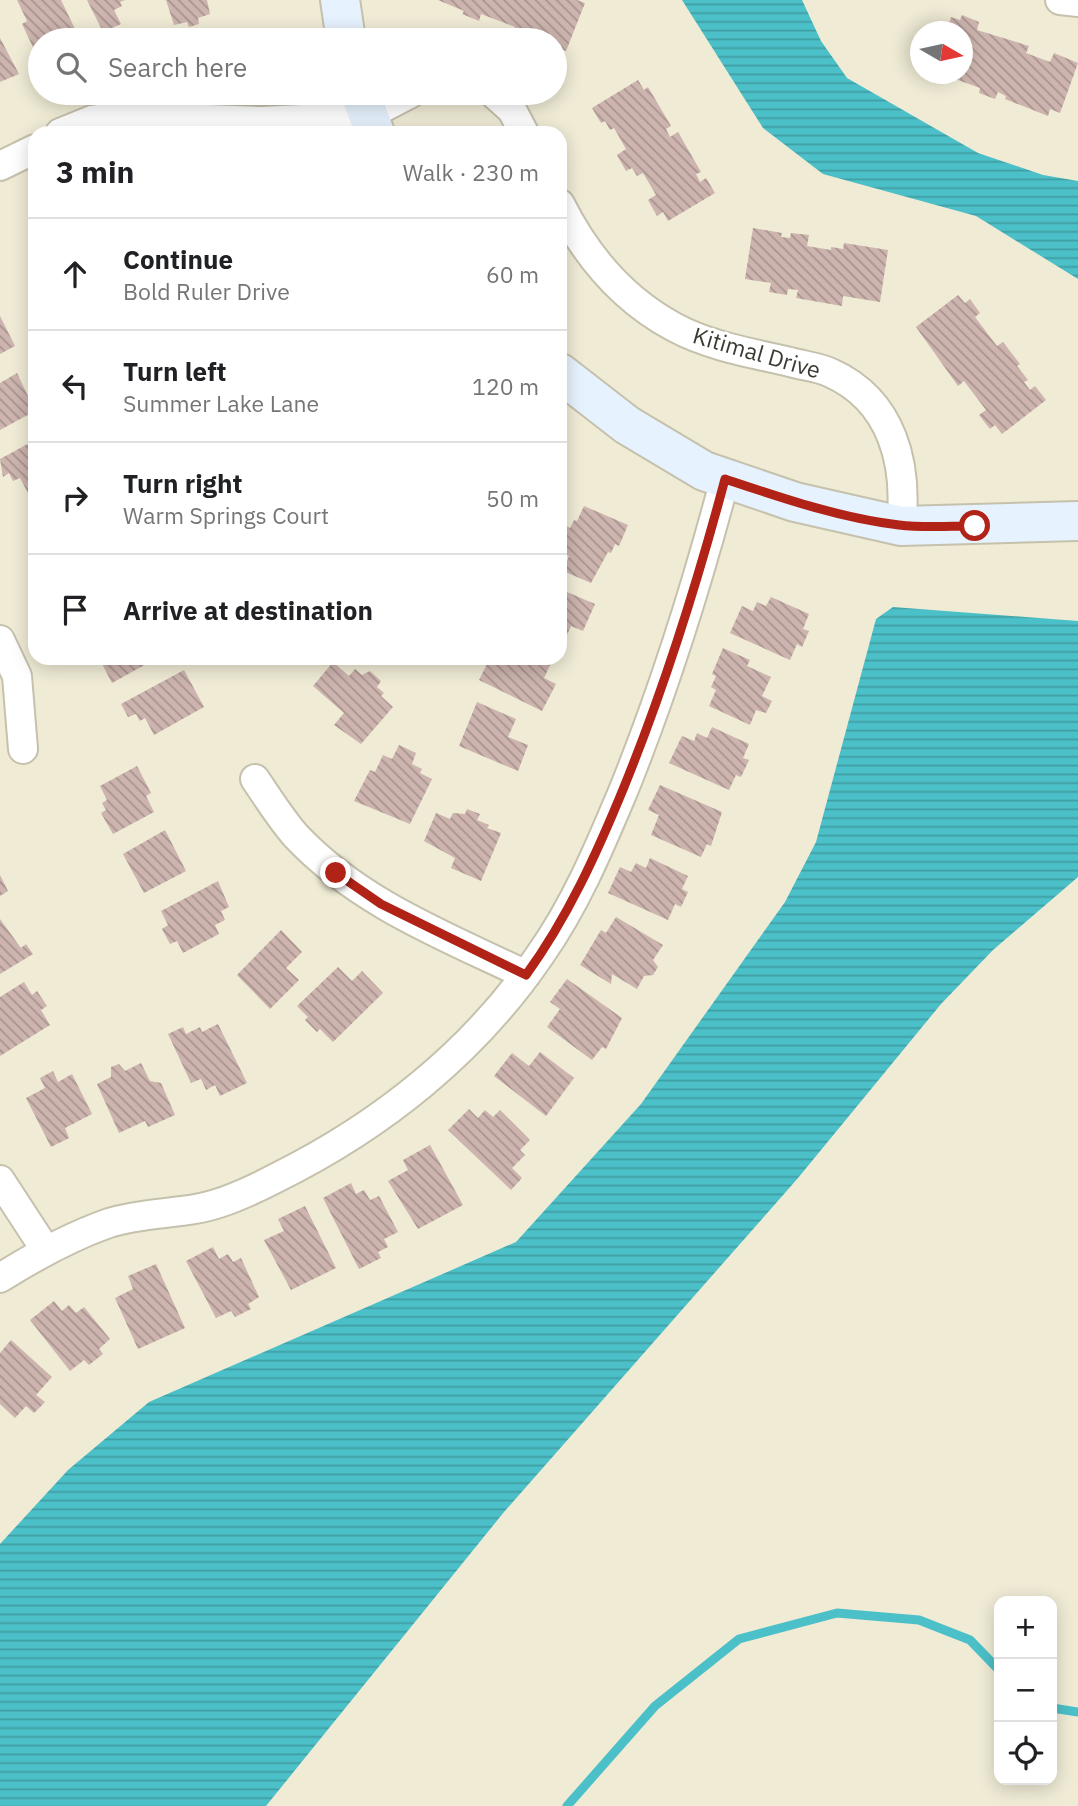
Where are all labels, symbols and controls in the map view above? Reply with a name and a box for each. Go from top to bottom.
north arrow [910,21,973,84]
search box [28,28,567,105]
icon: search [52,48,90,86]
text: Search here [108,50,247,84]
text: 3 min [56,152,134,191]
text: Walk · 230 m [403,157,539,187]
text: Continue [123,242,233,276]
icon: ahead [56,255,94,293]
text: 60 m [486,259,539,289]
text: Bold Ruler Drive [123,276,290,306]
street label: Kitimal Drive [690,319,824,385]
text: Turn left [123,354,226,388]
icon: left [56,367,94,405]
text: 120 m [472,371,539,401]
text: Summer Lake Lane [123,388,319,418]
text: Turn right [123,466,242,500]
icon: right [56,479,94,517]
text: 50 m [486,483,539,513]
text: Warm Springs Court [123,500,329,530]
route start [959,510,990,541]
icon: arrive [56,591,94,629]
text: Arrive at destination [123,593,373,627]
route end [320,857,351,888]
map controls [994,1596,1057,1785]
button: + [994,1596,1057,1659]
button: − [994,1659,1057,1722]
button: locate [994,1722,1057,1785]

